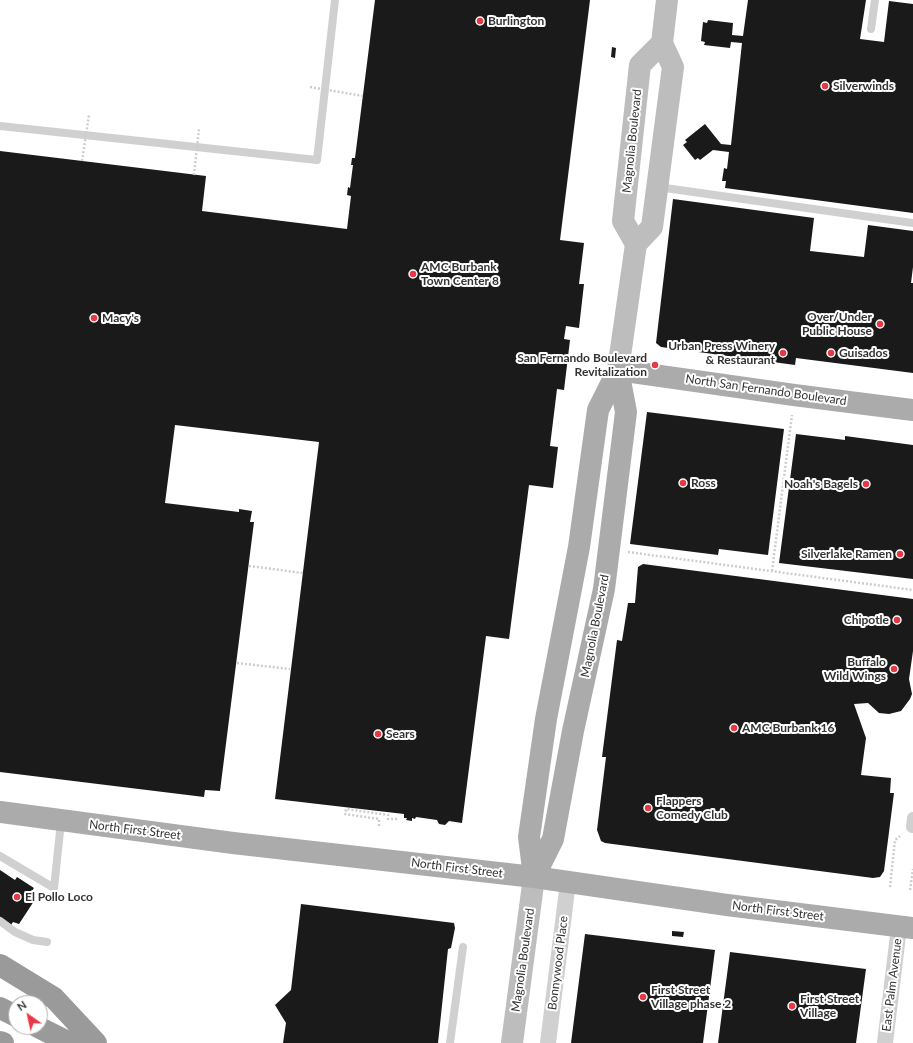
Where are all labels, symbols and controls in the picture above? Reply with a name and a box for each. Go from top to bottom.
place label: Burlington [488,14,544,28]
marker: Burlington [475,16,485,26]
place label: Silverwinds [833,79,894,93]
marker: Silverwinds [820,81,830,91]
street label: Magnolia Boulevard [619,88,645,194]
place label: AMC Burbank Town Center 8 [421,260,499,288]
marker: AMC Burbank Town Center 8 [408,269,418,279]
place label: Over/Under Public House [802,310,872,338]
place label: Macy's [102,311,139,325]
marker: Macy's [89,313,99,323]
marker: Over/Under Public House [875,319,885,329]
place label: Urban Press Winery & Restaurant [668,339,775,367]
place label: Guisados [839,346,888,360]
marker: Urban Press Winery & Restaurant [778,348,788,358]
marker: Guisados [826,348,836,358]
place label: San Fernando Boulevard Revitalization [517,351,647,379]
marker: San Fernando Boulevard Revitalization [650,360,660,370]
street label: North San Fernando Boulevard [685,372,847,408]
place label: Ross [691,476,716,490]
place label: Noah's Bagels [784,477,858,491]
marker: Ross [678,478,688,488]
marker: Noah's Bagels [861,479,871,489]
place label: Silverlake Ramen [801,547,892,561]
marker: Silverlake Ramen [895,549,905,559]
street label: Magnolia Boulevard [578,573,612,679]
place label: Chipotle [844,613,889,627]
marker: Chipotle [892,615,902,625]
place label: Buffalo Wild Wings [824,655,886,683]
marker: Buffalo Wild Wings [889,664,899,674]
place label: AMC Burbank 16 [742,721,834,735]
marker: AMC Burbank 16 [729,723,739,733]
place label: Sears [386,727,415,741]
marker: Sears [373,729,383,739]
place label: Flappers Comedy Club [656,794,728,822]
marker: Flappers Comedy Club [643,803,653,813]
street label: North First Street [88,817,182,843]
street label: North First Street [410,855,504,881]
place label: El Pollo Loco [25,890,93,904]
marker: El Pollo Loco [12,892,22,902]
street label: North First Street [731,898,825,924]
street label: Magnolia Boulevard [509,907,537,1013]
street label: Bonnywood Place [545,915,571,1011]
street label: East Palm Avenue [879,938,905,1032]
place label: First Street Village phase 2 [651,983,731,1011]
marker: First Street Village phase 2 [638,992,648,1002]
place label: First Street Village [800,992,859,1020]
north arrow [8,995,48,1035]
text: N [14,998,29,1013]
marker: First Street Village [787,1001,797,1011]

